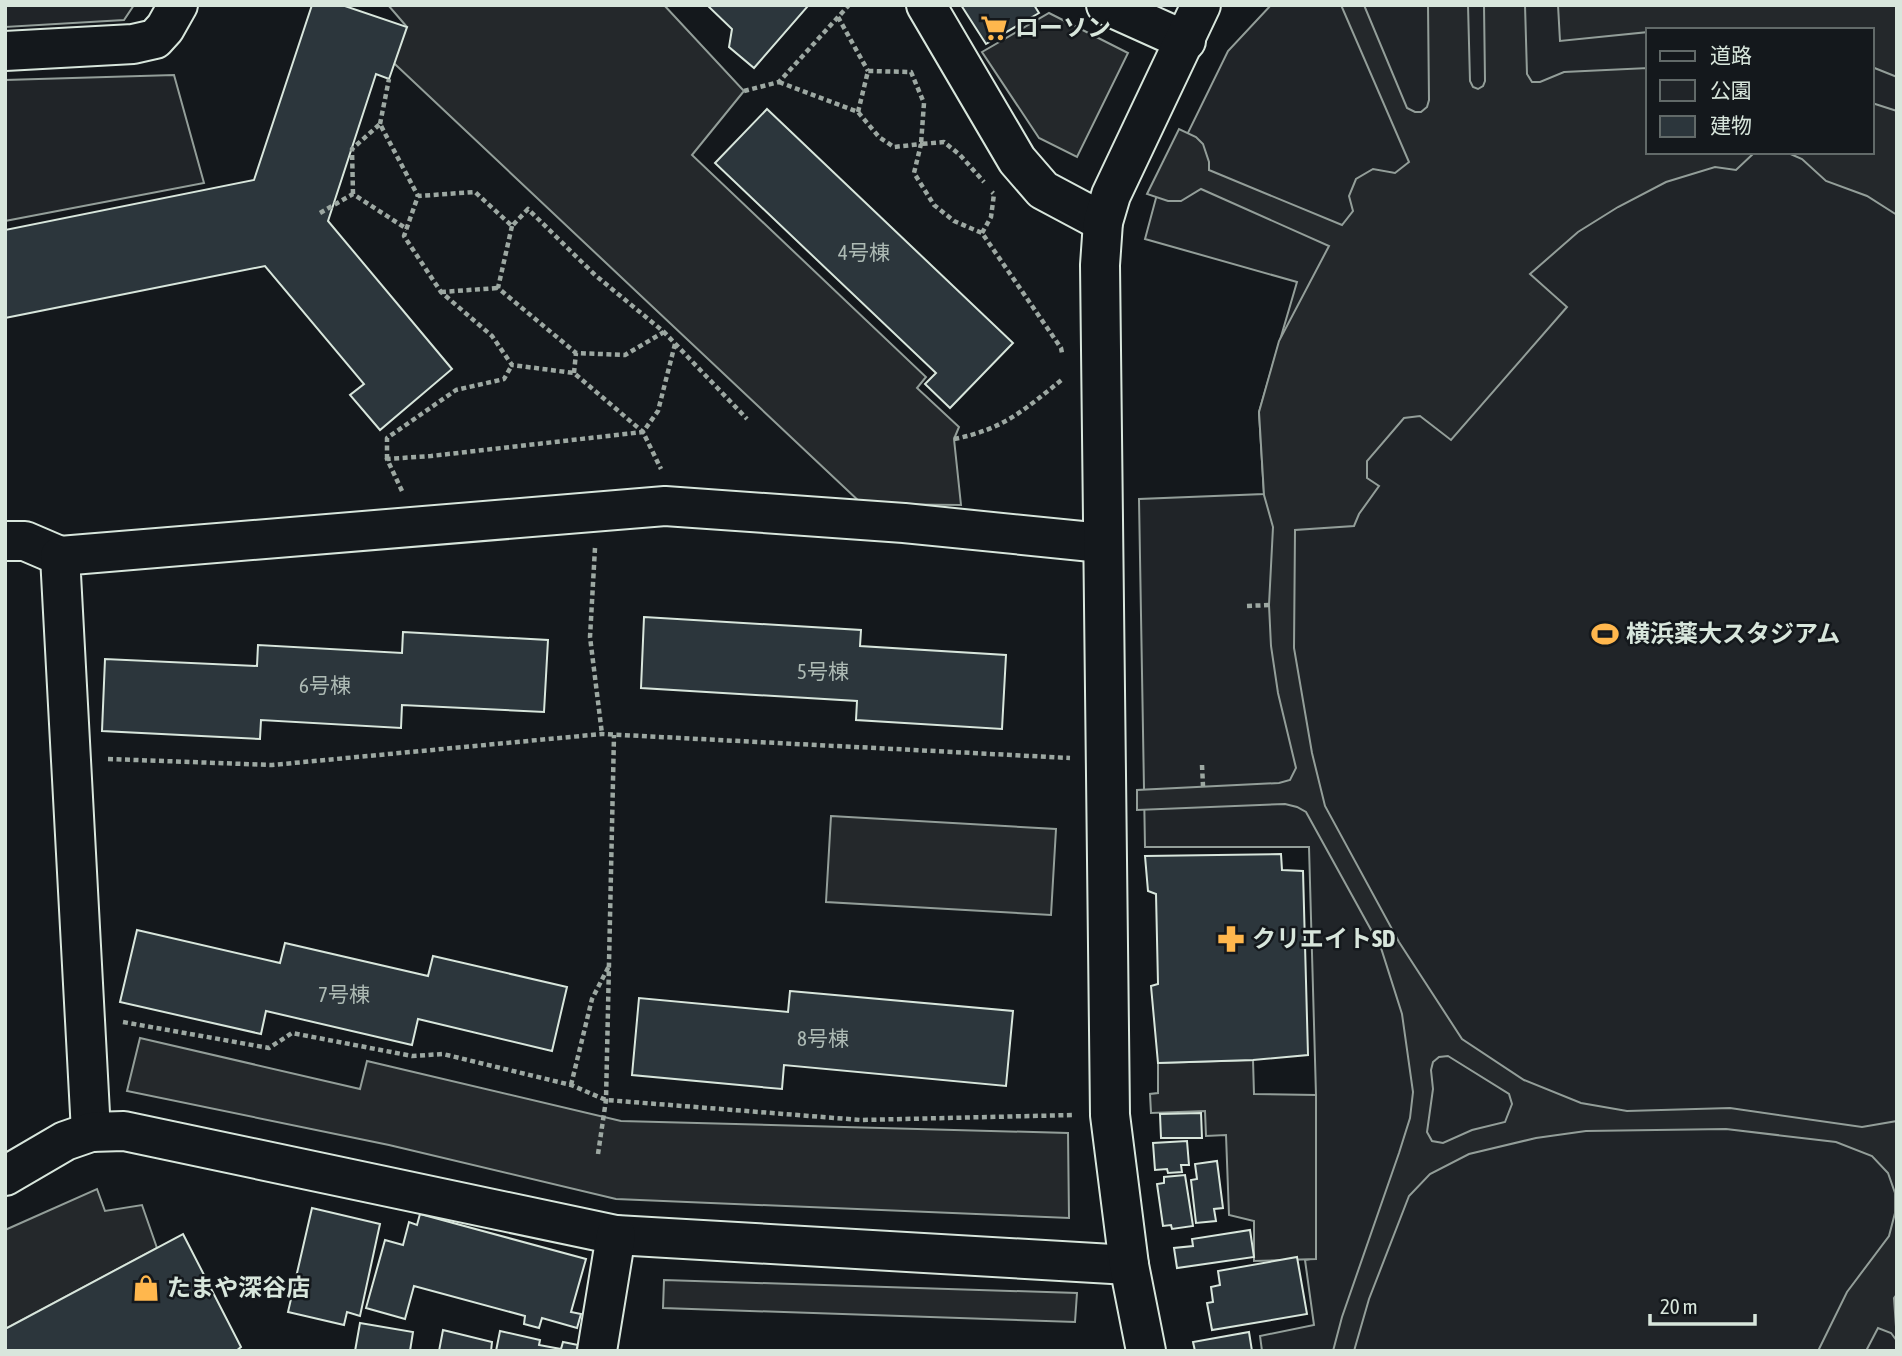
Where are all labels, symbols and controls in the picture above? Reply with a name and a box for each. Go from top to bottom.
supermarket icon: ローソン [979,13,1009,43]
place label: ローソン [1015,14,1111,41]
legend [1646,28,1874,154]
text: 道路 [1710,43,1752,67]
text: 公園 [1710,78,1752,102]
text: 建物 [1710,113,1752,137]
house number: 4号棟 [838,240,890,264]
sports icon: 横浜薬大スタジアム [1590,619,1620,649]
place label: 横浜薬大スタジアム [1626,620,1840,647]
house number: 5号棟 [797,659,849,683]
house number: 6号棟 [299,673,351,697]
pharmacy icon: クリエイトSD [1216,924,1246,954]
place label: クリエイトSD [1252,925,1396,952]
house number: 7号棟 [318,982,370,1006]
house number: 8号棟 [797,1026,849,1050]
shop icon: たまや深谷店 [131,1273,161,1303]
place label: たまや深谷店 [167,1274,310,1301]
scale bar [1650,1282,1755,1326]
text: 20 m [1660,1294,1698,1318]

